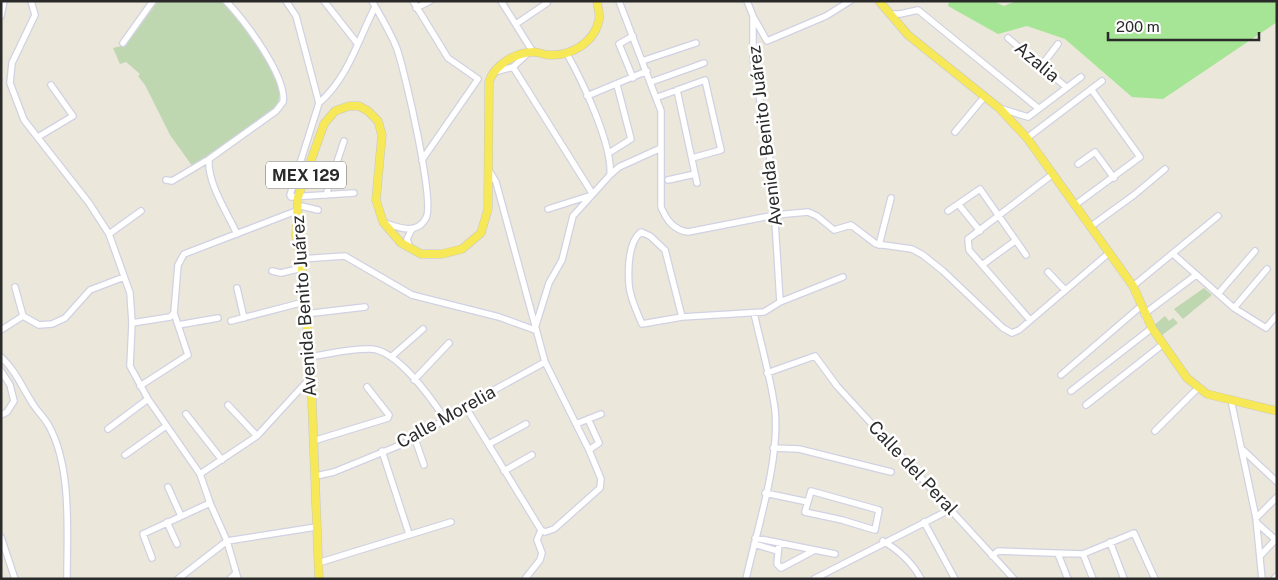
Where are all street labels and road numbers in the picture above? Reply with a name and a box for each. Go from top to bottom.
street label: Azalia [1011,37,1064,86]
street label: Avenida Benito Juárez [743,44,786,228]
road number: MEX 129 [266,162,346,188]
street label: Avenida Benito Juárez [287,215,320,398]
street label: Calle Morelia [393,381,499,452]
street label: Calle del Peral [864,416,962,519]

